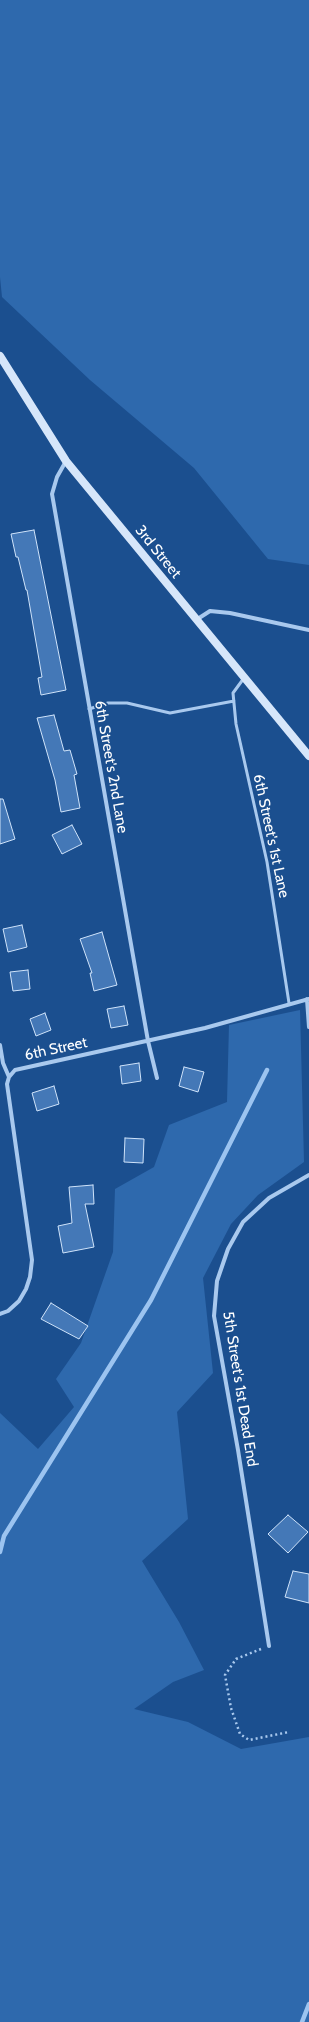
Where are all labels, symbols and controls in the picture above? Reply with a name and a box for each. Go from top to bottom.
street label: 3rd Street [131,522,185,582]
street label: 6th Street's 2nd Lane [90,699,132,835]
street label: 6th Street's 1st Lane [249,773,293,899]
street label: 6th Street [23,1034,89,1064]
street label: 5th Street's 1st Dead End [219,1310,261,1468]

